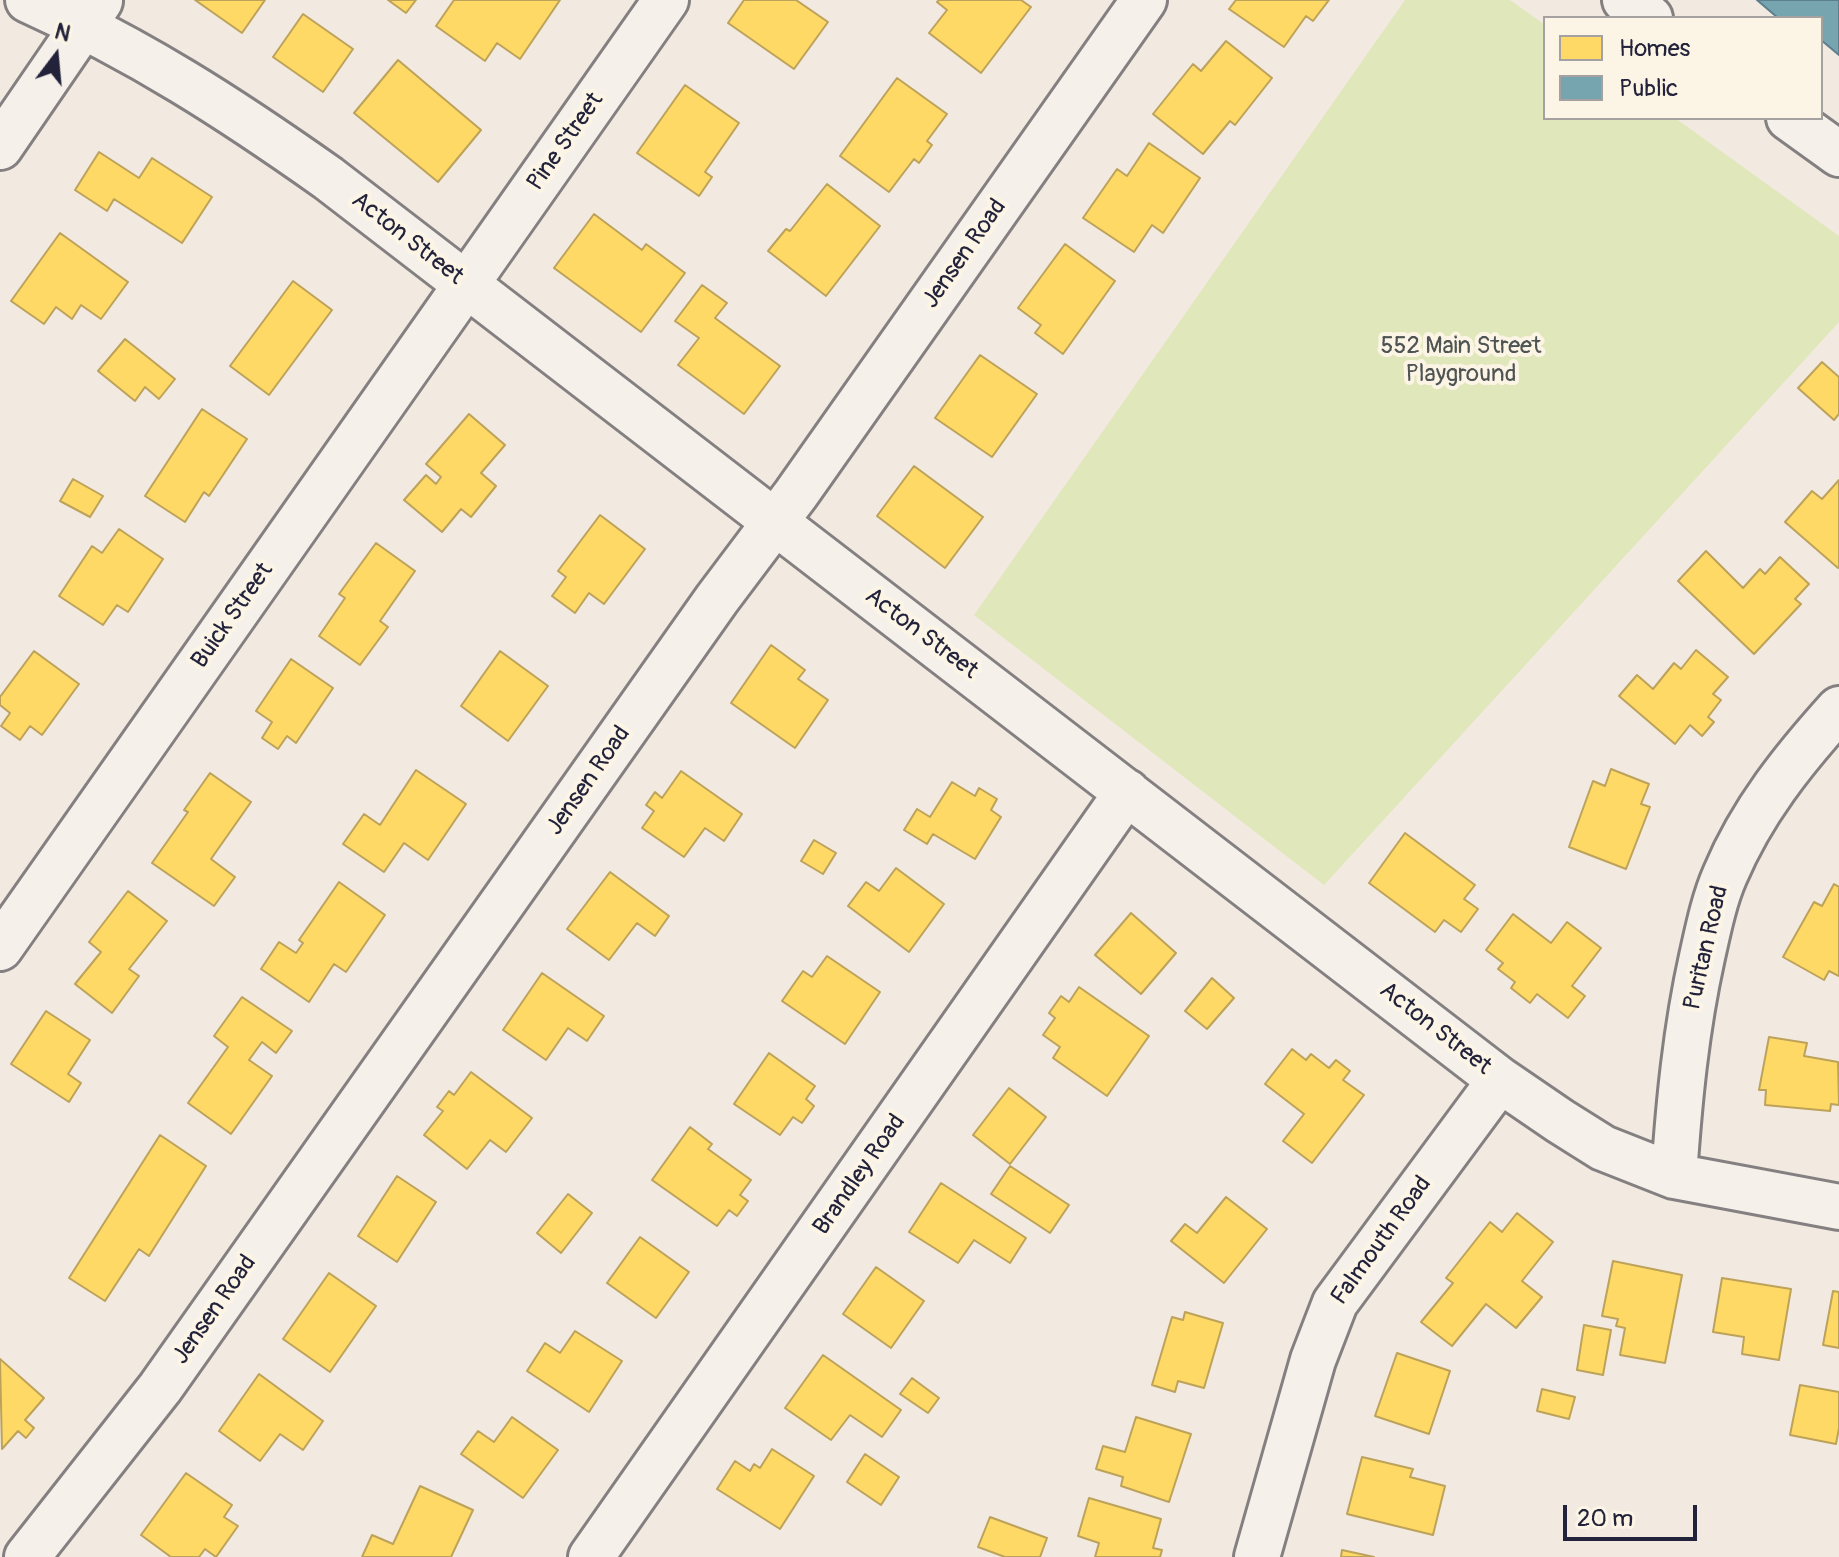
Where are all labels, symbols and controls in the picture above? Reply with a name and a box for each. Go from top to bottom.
north arrow [16,16,96,96]
legend [1543,16,1823,120]
text: N [52,17,74,48]
text: Homes [1619,34,1690,63]
text: Public [1619,74,1678,103]
street label: Pine Street [522,87,610,197]
street label: Acton Street [345,186,469,292]
street label: Jensen Road [917,194,1013,314]
park label: 552 Main Street Playground [1381,333,1541,389]
street label: Buick Street [186,558,280,674]
street label: Acton Street [859,582,983,686]
street label: Jensen Road [541,721,637,841]
street label: Puritan Road [1679,883,1735,1013]
street label: Acton Street [1373,976,1497,1082]
street label: Brandley Road [808,1109,912,1241]
street label: Falmouth Road [1326,1171,1438,1311]
street label: Jensen Road [167,1250,263,1370]
scale bar [1567,1489,1701,1539]
text: 20 m [1577,1504,1633,1533]

